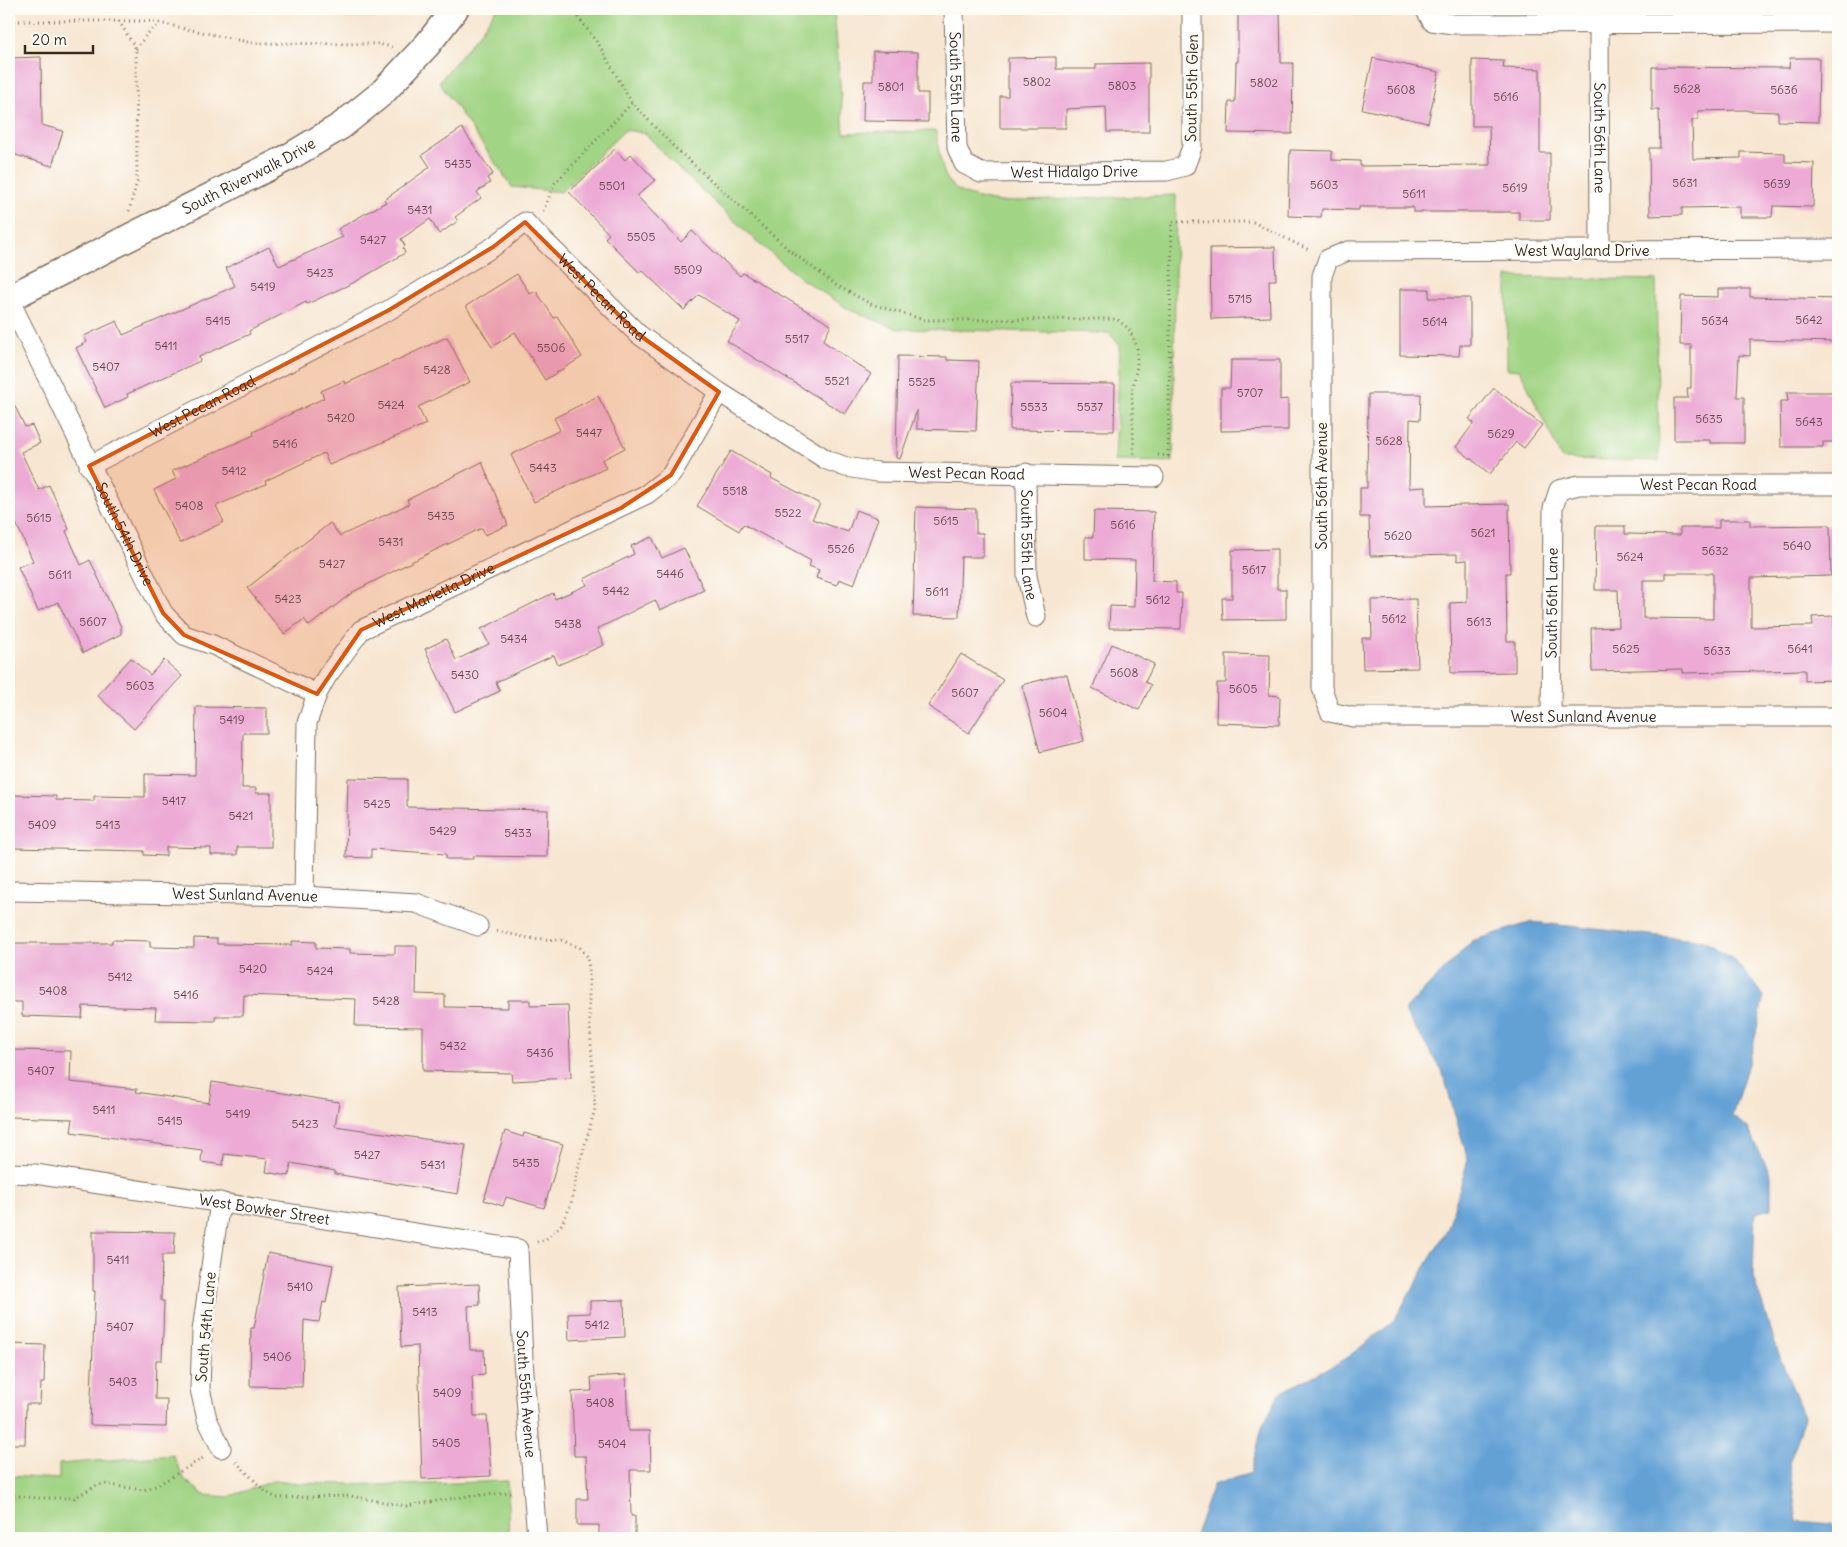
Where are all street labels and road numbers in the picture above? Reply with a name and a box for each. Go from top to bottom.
street label: South 55th Lane [945,31,967,143]
street label: South 55th Glen [1181,33,1202,142]
street label: South 56th Lane [1590,83,1610,193]
street label: South Riverwalk Drive [179,133,319,218]
street label: West Hidalgo Drive [1010,161,1138,182]
street label: West Wayland Drive [1514,241,1650,260]
street label: West Pecan Road [554,250,650,345]
street label: West Pecan Road [146,371,259,442]
street label: South 56th Avenue [1312,422,1331,550]
street label: West Pecan Road [908,463,1025,484]
street label: West Pecan Road [1640,475,1757,494]
street label: South 54th Drive [91,479,158,589]
street label: South 55th Lane [1017,489,1042,602]
street label: South 56th Lane [1542,547,1562,659]
street label: West Marietta Drive [369,558,497,632]
street label: West Sunland Avenue [1511,707,1657,726]
street label: West Sunland Avenue [172,884,318,906]
street label: West Bowker Street [198,1190,331,1229]
street label: South 54th Lane [191,1271,220,1383]
street label: South 55th Avenue [513,1330,541,1458]

